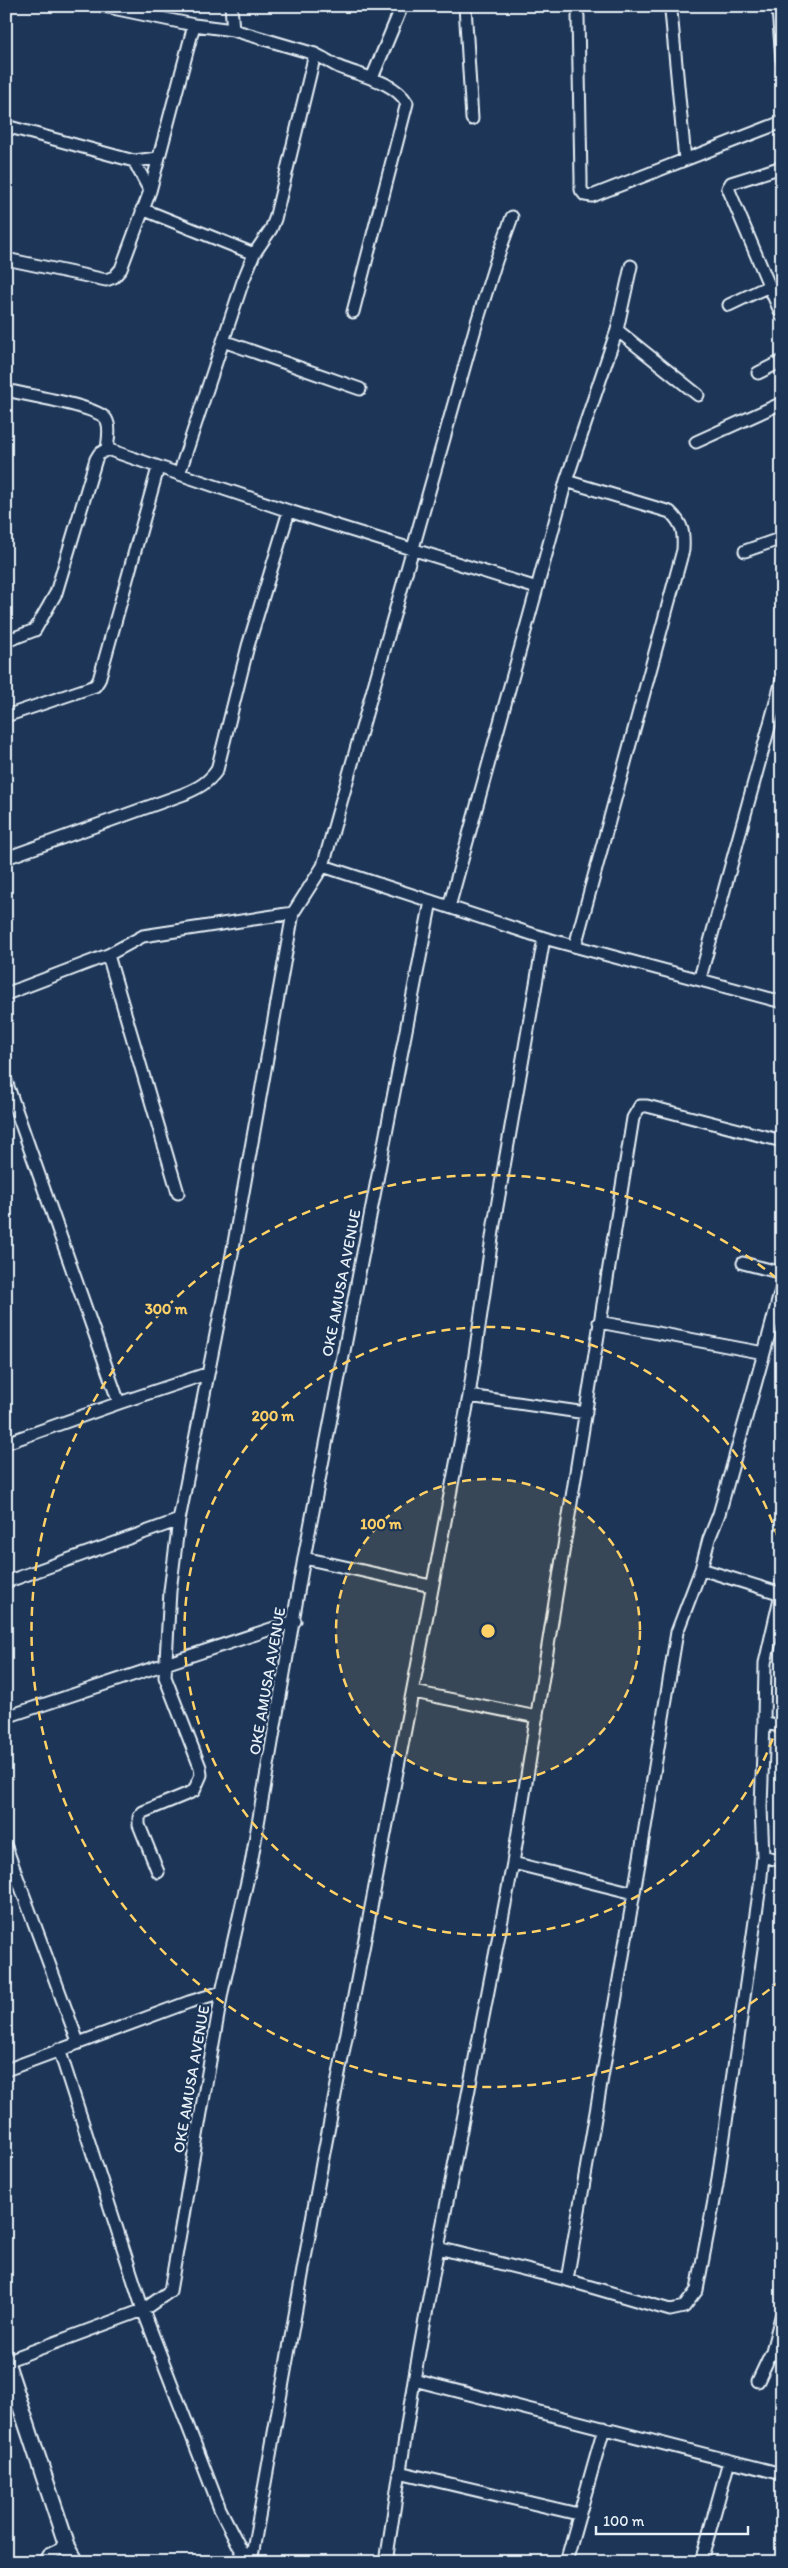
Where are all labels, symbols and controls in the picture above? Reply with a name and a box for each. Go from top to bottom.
street label: OKE AMUSA AVENUE [317,1208,365,1358]
text: 300 m [145,1300,188,1318]
text: 200 m [252,1407,295,1425]
text: 100 m [360,1515,402,1533]
street label: OKE AMUSA AVENUE [245,1605,289,1756]
centre of rings [479,1622,497,1640]
street label: OKE AMUSA AVENUE [169,2003,213,2154]
scale bar [596,2503,748,2535]
text: 100 m [603,2512,645,2530]

